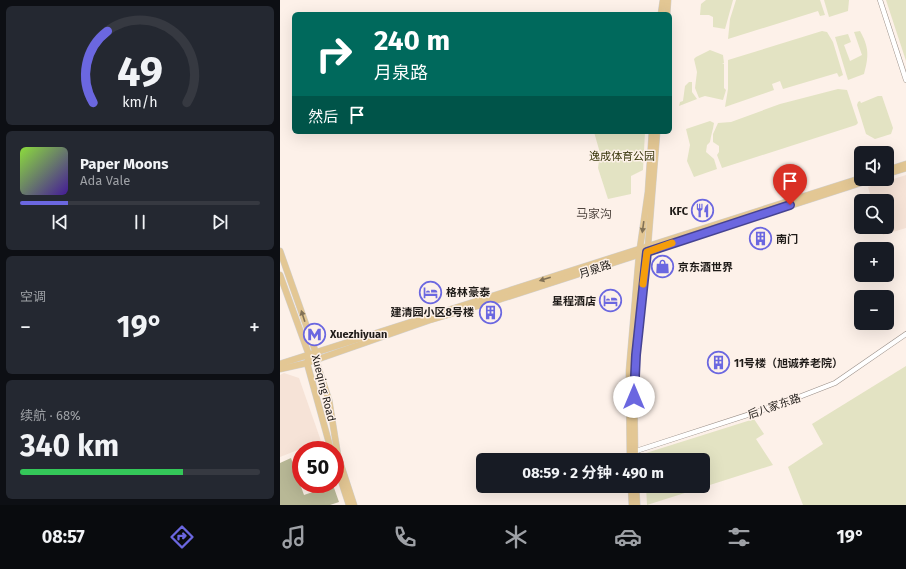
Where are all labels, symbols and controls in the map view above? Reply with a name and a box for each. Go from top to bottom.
text: 240 m [374,24,450,57]
icon: right [308,28,360,80]
text: 49 [117,47,163,97]
text: 月泉路 [374,62,428,84]
text: km/h [122,94,158,111]
icon: arrive [346,104,368,126]
text: 然后 [308,108,338,126]
map controls [854,146,894,330]
button: sound [854,146,894,186]
park label: 逸成体育公园 [589,150,655,163]
text: Paper Moons [80,155,168,173]
pin [773,164,807,205]
icon: arrive [779,170,801,192]
text: Ada Vale [80,173,130,188]
button: search [854,194,894,234]
restaurant icon: KFC [690,198,716,224]
place label: KFC [670,205,689,218]
district label: 马家沟 [576,207,612,221]
icon: previous [49,211,71,233]
icon: pause [129,211,151,233]
icon: next [209,211,231,233]
one-way arrow [640,220,646,233]
building icon: 南门 [747,226,773,252]
place label: 南门 [776,233,798,246]
button: + [854,242,894,282]
shop icon: 京东酒世界 [650,254,676,280]
street label: 月泉路 [577,258,613,281]
place label: 京东酒世界 [678,261,733,274]
one-way arrow [538,276,550,282]
hotel icon: 格林豪泰 [418,279,444,305]
place label: 格林豪泰 [446,286,491,299]
hotel icon: 星程酒店 [598,288,624,314]
text: 空调 [20,289,46,304]
button: − [854,290,894,330]
place label: 星程酒店 [552,295,596,308]
building icon: 建清园小区8号楼 [477,299,503,325]
place label: 建清园小区8号楼 [391,306,474,319]
text: 19° [117,309,163,345]
one-way arrow [300,310,306,322]
text: − [20,314,31,341]
text: + [249,314,260,341]
metro station icon: Xuezhiyuan [302,321,328,347]
place label: Xuezhiyuan [329,328,387,341]
building icon: 11号楼（旭诚养老院） [705,350,731,376]
street label: Xueqing Road [309,353,338,423]
place label: 11号楼（旭诚养老院） [734,357,843,370]
position arrow [613,376,655,418]
street label: 后八家东路 [746,391,802,422]
text: 续航 · 68% [20,408,81,423]
text: 340 km [20,428,119,464]
speed limit sign: 50 [292,441,344,493]
text: 08:59 · 2 分钟 · 490 m [522,464,664,482]
icon: directions [168,523,196,551]
icon: music [280,523,308,551]
icon: phone [391,523,419,551]
icon: climate [502,523,530,551]
icon: car [614,523,642,551]
icon: filters [725,523,753,551]
text: 08:57 [42,526,85,548]
text: 19° [836,526,864,548]

